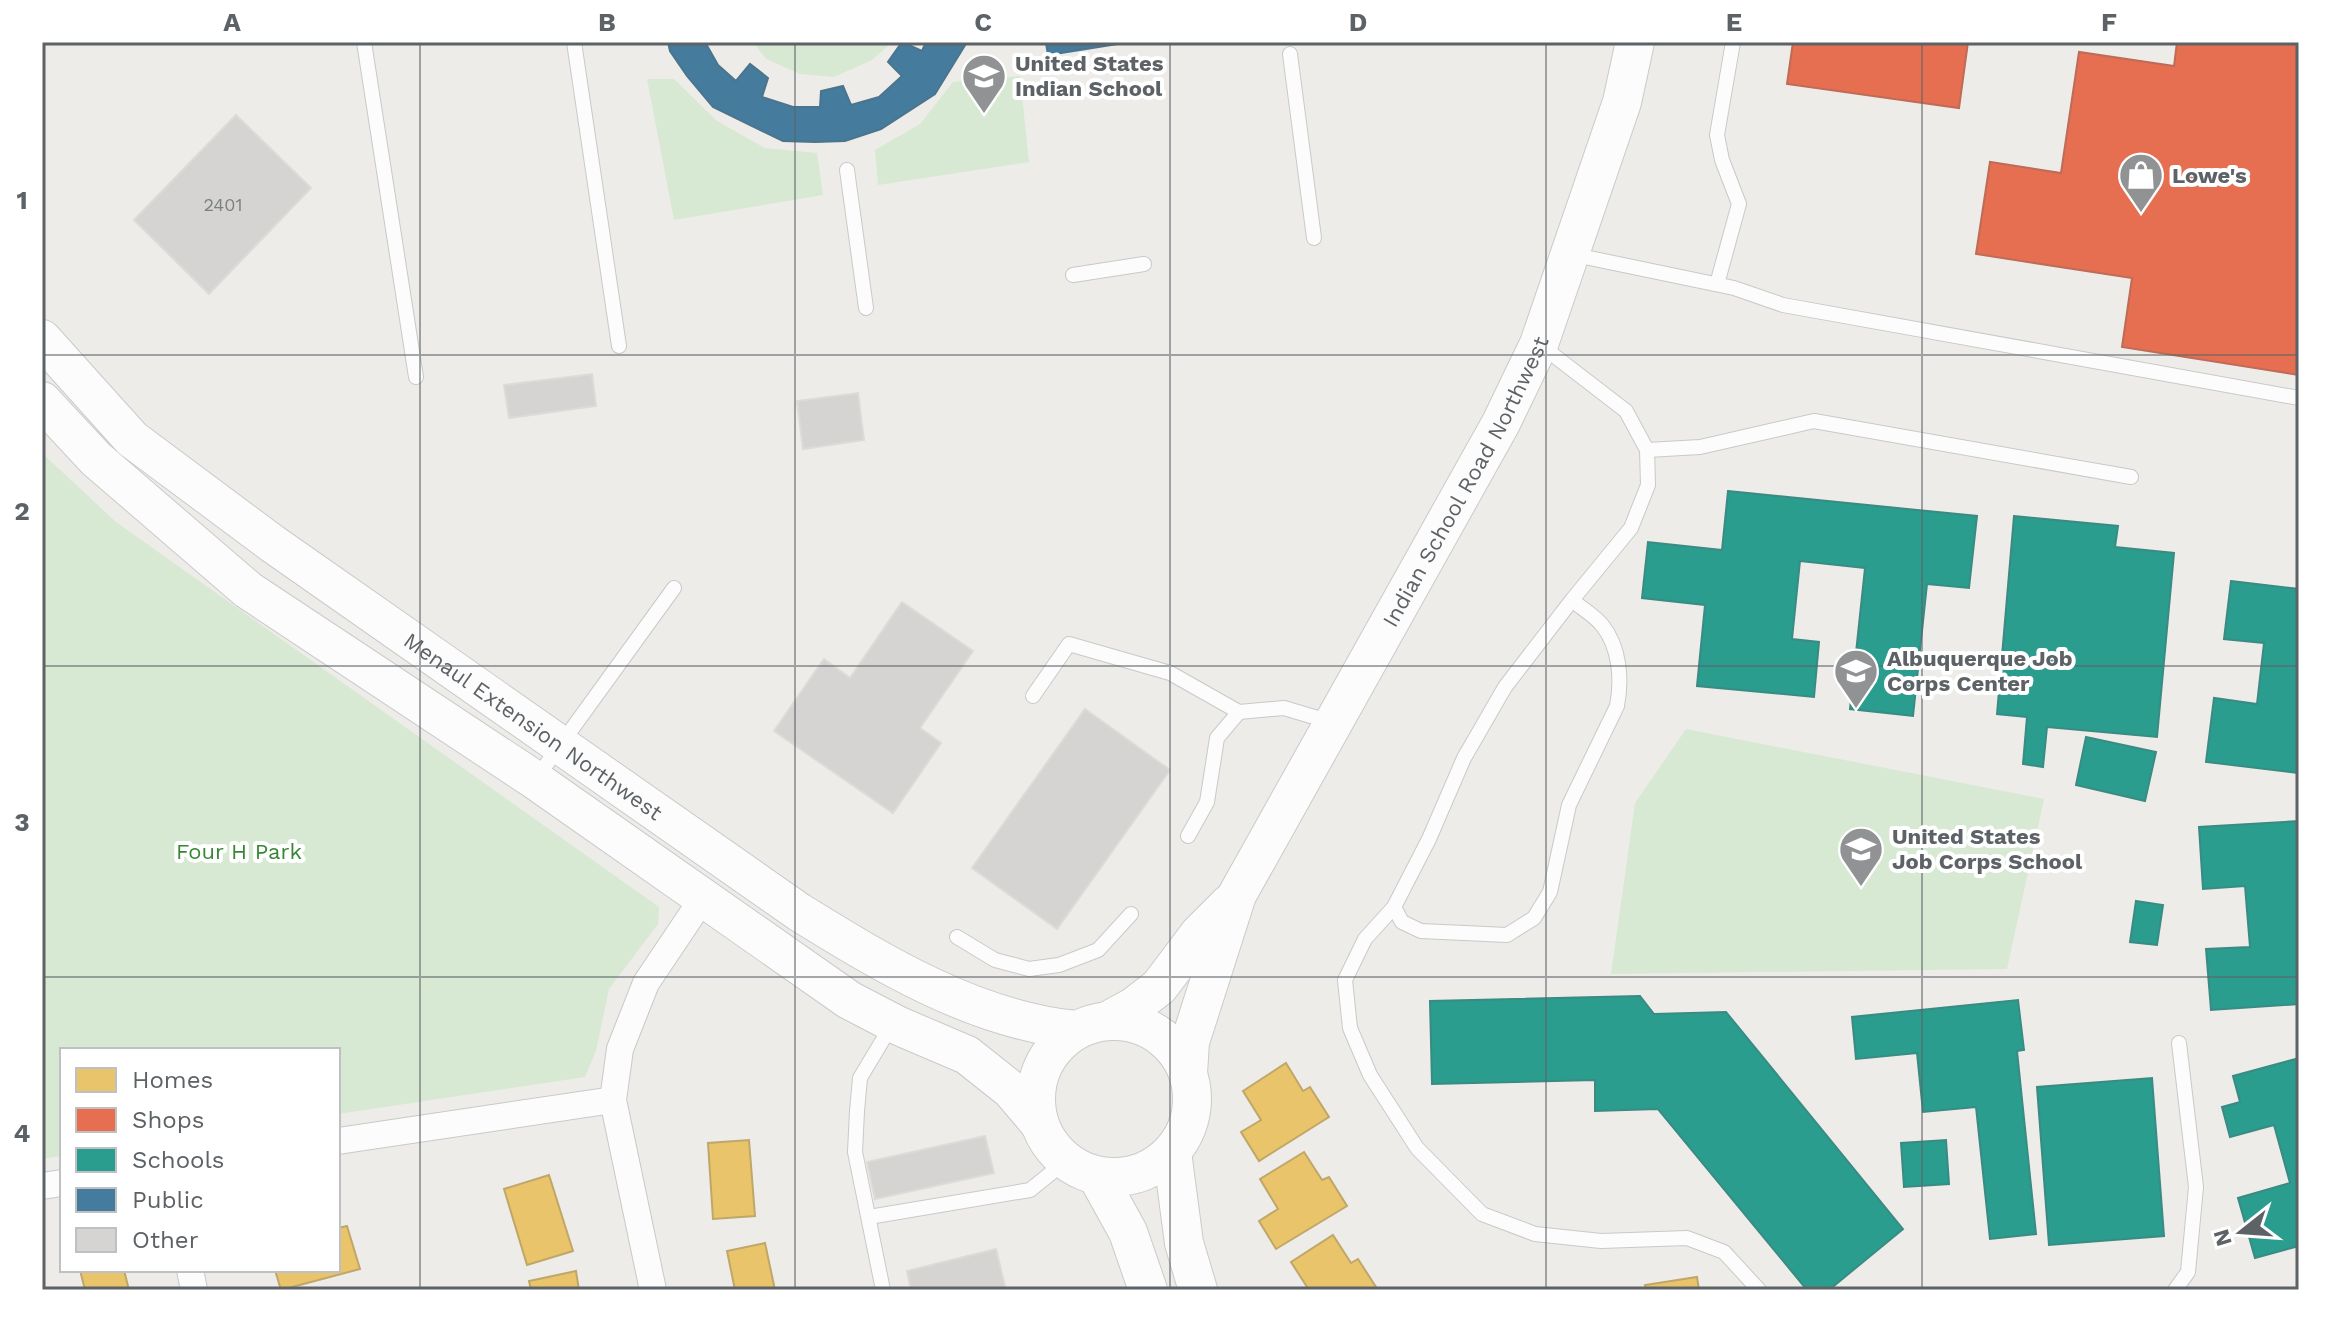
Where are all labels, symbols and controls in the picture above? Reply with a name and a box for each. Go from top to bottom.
text: A [223,7,241,37]
text: B [598,7,616,37]
text: C [974,7,992,37]
text: D [1349,7,1367,37]
text: E [1726,7,1742,37]
text: F [2101,7,2117,37]
place label: United States Indian School [1015,51,1164,101]
school or university icon: United States Indian School [960,52,1008,115]
shop icon: Lowe's [2117,151,2165,214]
place label: Lowe's [2172,163,2247,188]
text: 1 [16,185,28,215]
house number: 2401 [203,194,243,215]
street label: Indian School Road Northwest [1377,333,1553,631]
text: 2 [14,496,30,526]
street label: Menaul Extension Northwest [399,627,667,825]
place label: Albuquerque Job Corps Center [1887,646,2073,696]
school or university icon: Albuquerque Job Corps Center [1832,647,1880,710]
text: 3 [14,807,30,837]
place label: United States Job Corps School [1892,824,2083,874]
school or university icon: United States Job Corps School [1837,825,1885,888]
park label: Four H Park [176,839,302,864]
legend [60,1048,340,1272]
text: Homes [132,1066,213,1094]
text: Shops [132,1106,204,1134]
text: 4 [14,1118,31,1148]
text: Schools [132,1146,224,1174]
text: Public [132,1186,204,1214]
north arrow [2201,1192,2281,1272]
text: Other [132,1226,199,1254]
text: N [2208,1226,2237,1249]

